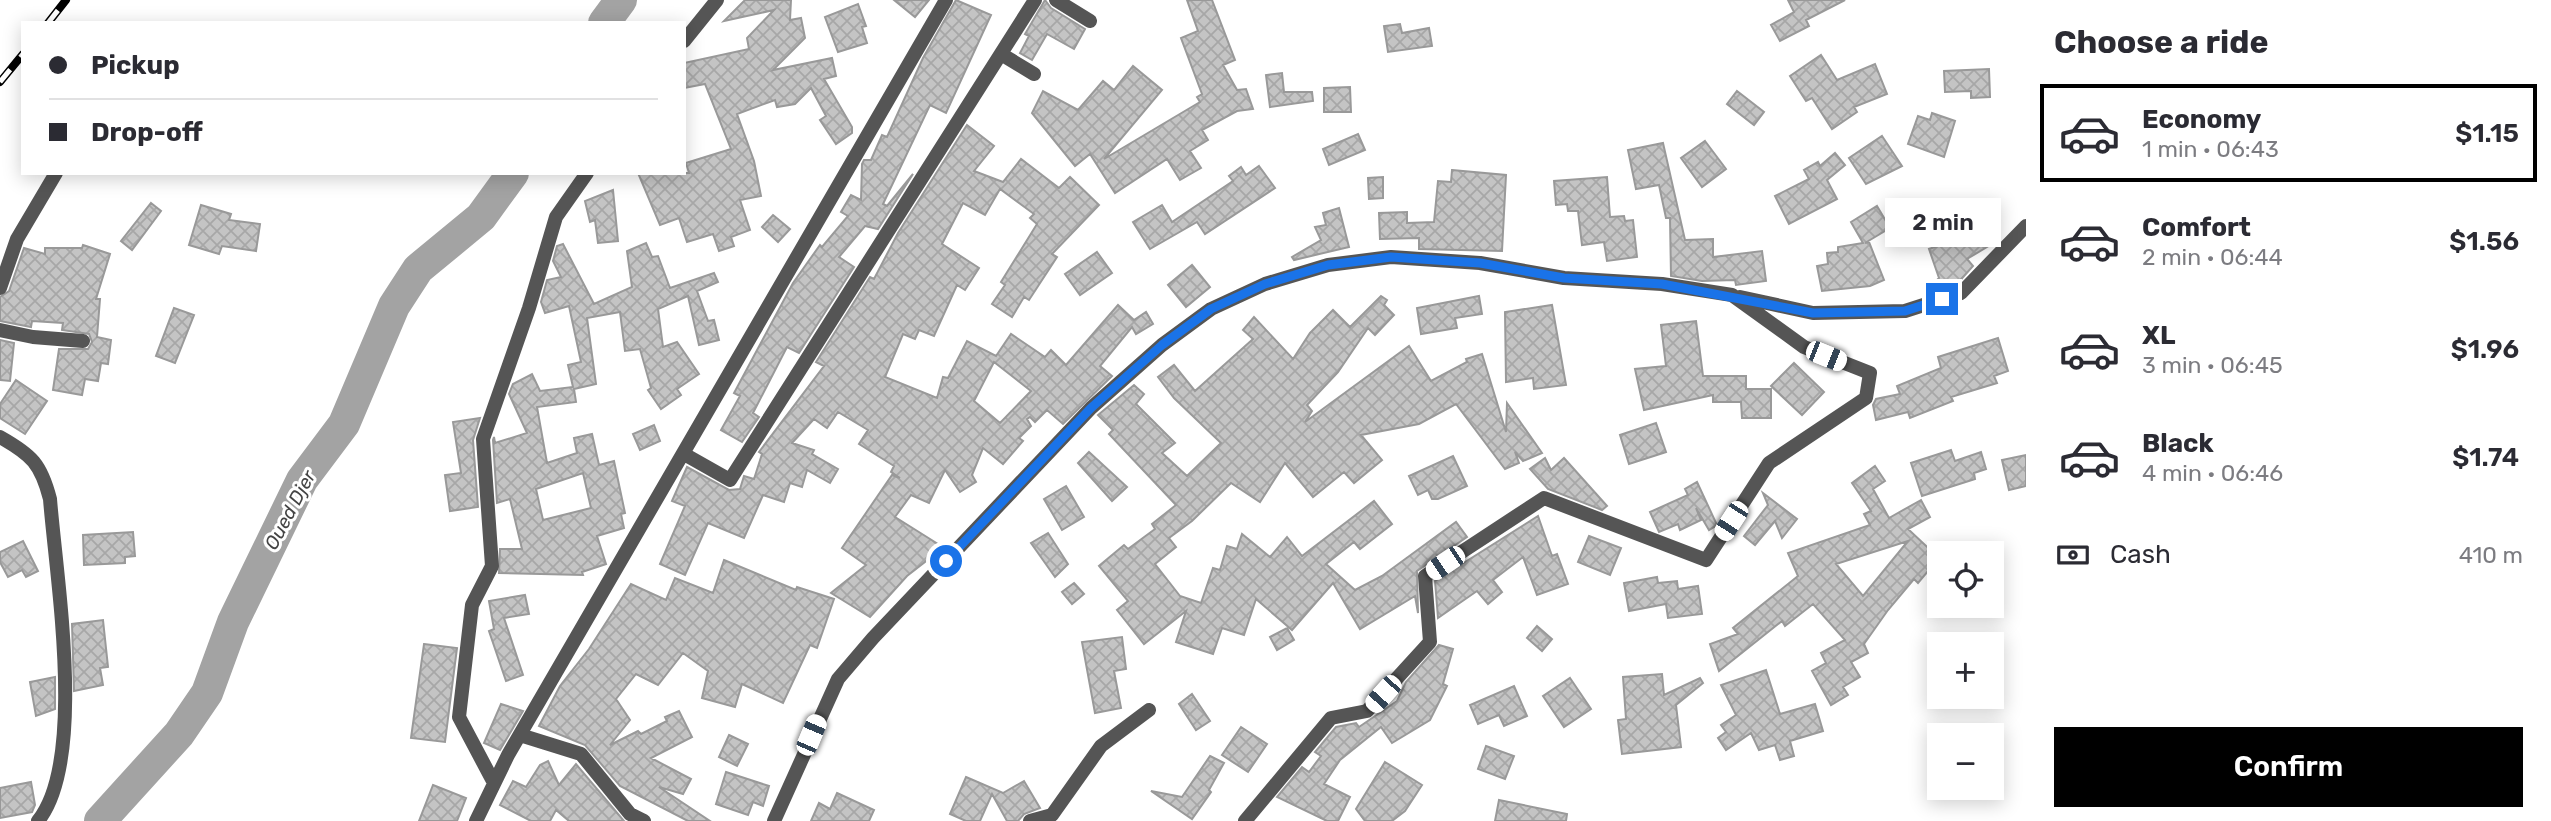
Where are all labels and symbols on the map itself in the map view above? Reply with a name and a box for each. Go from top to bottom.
callout: 2 min [1884,198,2000,246]
route end [1926,283,1958,315]
car [1803,338,1850,374]
water label: Oued Djer [259,466,321,554]
car [1711,498,1752,544]
car [1422,543,1469,583]
route start [930,545,962,577]
car [1362,671,1405,717]
car [794,712,829,758]

